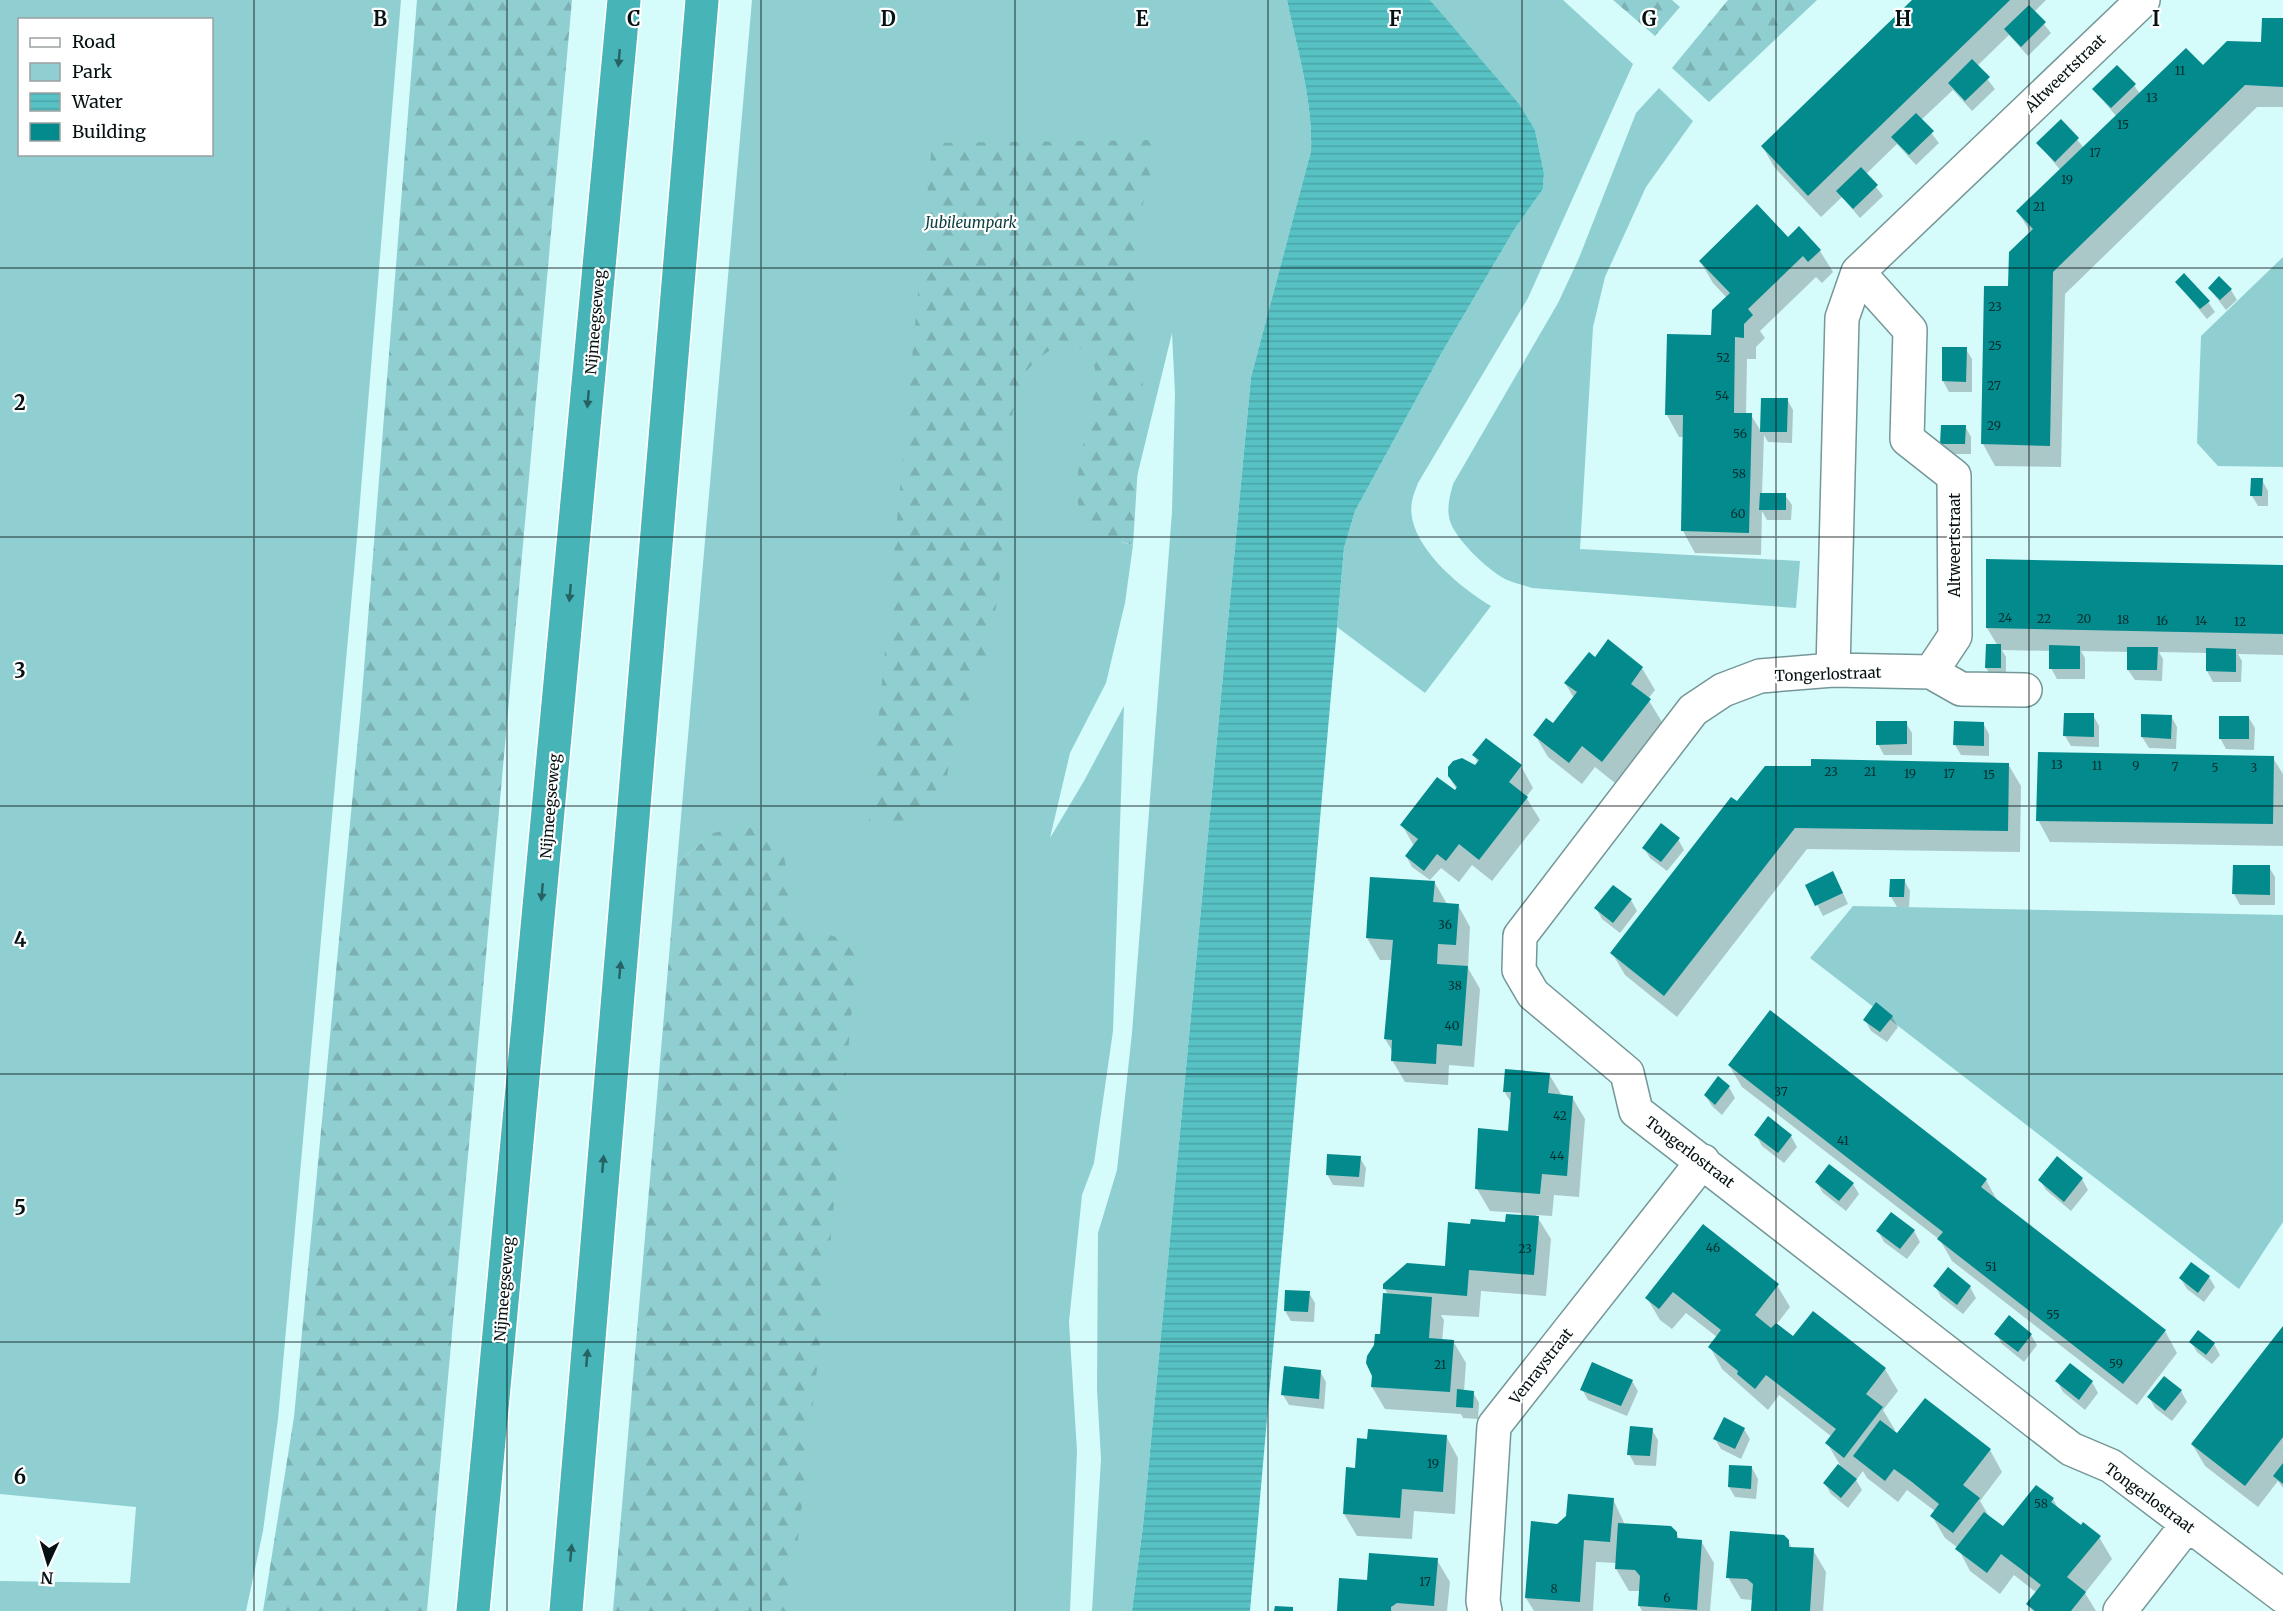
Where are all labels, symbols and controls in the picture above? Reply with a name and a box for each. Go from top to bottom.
text: B [373,6,387,31]
text: C [627,6,641,31]
text: D [880,6,896,31]
text: E [1135,6,1149,31]
text: F [1389,6,1402,31]
text: G [1642,6,1657,31]
text: H [1895,6,1911,31]
text: I [2152,6,2160,31]
legend [18,18,213,156]
text: Road [72,30,116,53]
street label: Altweertstraat [2020,30,2109,117]
one-way arrow [614,49,624,68]
text: Park [72,60,113,83]
house number: 11 [2175,63,2186,78]
text: Water [71,90,123,113]
house number: 13 [2146,90,2158,105]
house number: 15 [2117,117,2129,132]
text: Building [72,120,146,143]
house number: 17 [2089,145,2101,160]
house number: 19 [2061,172,2073,187]
house number: 21 [2033,199,2046,214]
park label: Jubileumpark [923,213,1018,232]
street label: Nijmeegseweg [581,269,609,375]
house number: 23 [1988,299,2002,314]
house number: 25 [1988,338,2002,353]
house number: 52 [1716,350,1730,365]
house number: 27 [1987,378,2001,393]
house number: 54 [1715,388,1730,403]
one-way arrow [583,389,593,408]
text: 2 [14,390,26,415]
house number: 29 [1987,418,2001,433]
house number: 56 [1733,426,1747,441]
house number: 58 [1732,466,1746,481]
street label: Altweertstraat [1945,493,1964,598]
house number: 60 [1731,506,1746,521]
one-way arrow [565,584,575,603]
house number: 24 [1998,610,2013,625]
house number: 22 [2037,611,2051,626]
house number: 20 [2077,611,2092,626]
house number: 18 [2117,612,2129,627]
house number: 16 [2156,613,2168,628]
house number: 14 [2195,613,2208,628]
house number: 12 [2234,614,2246,629]
text: 3 [14,658,26,683]
street label: Tongerlostraat [1774,663,1882,685]
street label: Nijmeegseweg [536,753,564,859]
house number: 13 [2051,757,2063,772]
house number: 11 [2092,758,2103,773]
house number: 9 [2132,758,2140,773]
house number: 7 [2172,759,2179,774]
house number: 5 [2211,760,2219,775]
house number: 3 [2251,760,2258,775]
house number: 23 [1824,764,1838,779]
house number: 21 [1864,764,1877,779]
house number: 19 [1904,766,1916,781]
house number: 17 [1943,766,1955,781]
house number: 15 [1983,767,1995,782]
one-way arrow [537,882,546,901]
house number: 36 [1438,917,1452,932]
text: 4 [14,927,27,952]
one-way arrow [615,960,625,979]
house number: 38 [1448,978,1462,993]
house number: 40 [1445,1018,1460,1033]
house number: 37 [1774,1084,1788,1099]
house number: 42 [1553,1108,1567,1123]
street label: Tongerlostraat [1642,1112,1738,1192]
house number: 41 [1837,1133,1850,1148]
house number: 44 [1550,1148,1565,1163]
one-way arrow [599,1155,608,1174]
text: 5 [14,1195,26,1220]
street label: Nijmeegseweg [490,1236,518,1342]
house number: 46 [1706,1240,1720,1255]
house number: 23 [1518,1241,1532,1256]
house number: 51 [1985,1259,1997,1274]
house number: 55 [2046,1307,2060,1322]
street label: Venraystraat [1505,1324,1577,1409]
one-way arrow [582,1349,592,1368]
house number: 59 [2109,1356,2123,1371]
house number: 21 [1434,1357,1447,1372]
house number: 19 [1427,1456,1439,1471]
street label: Tongerlostraat [2101,1459,2199,1537]
text: 6 [14,1464,26,1489]
house number: 58 [2034,1496,2048,1511]
north arrow [18,1533,78,1593]
one-way arrow [566,1543,575,1562]
text: N [40,1568,54,1588]
house number: 17 [1419,1574,1431,1589]
house number: 8 [1550,1581,1558,1596]
house number: 6 [1663,1590,1671,1605]

